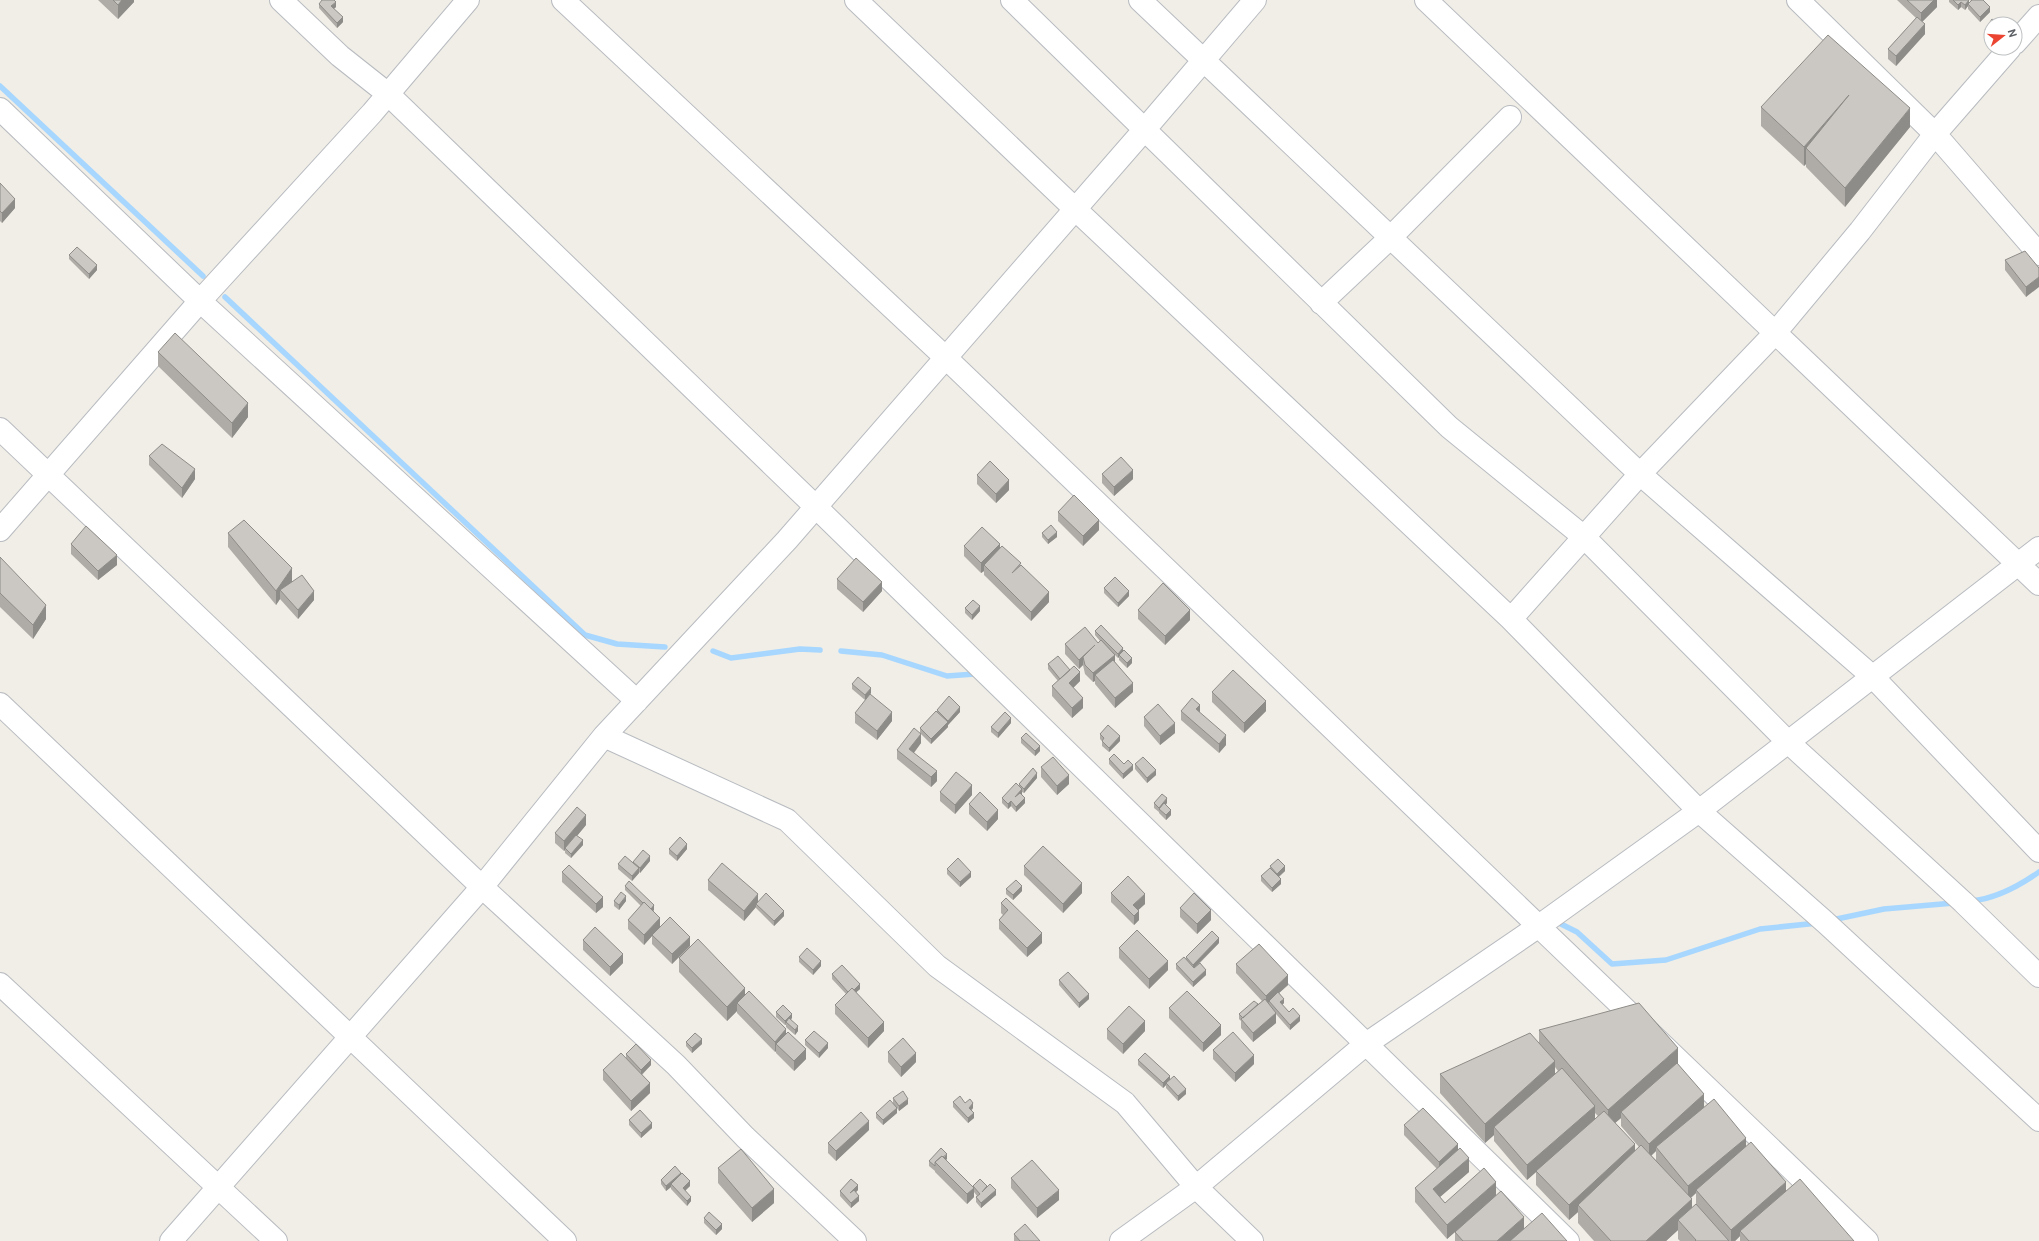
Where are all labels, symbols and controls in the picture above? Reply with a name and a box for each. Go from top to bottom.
north arrow [1983,16,2023,56]
text: N [2004,28,2019,39]

